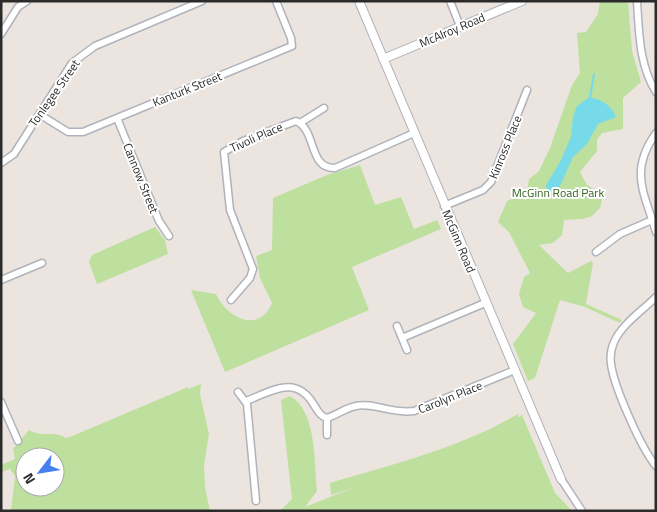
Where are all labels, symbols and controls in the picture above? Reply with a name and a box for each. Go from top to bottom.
street label: McAlroy Road [416,8,488,52]
street label: Tonlegee Street [24,55,85,131]
street label: Kanturk Street [149,66,225,112]
street label: Kinross Place [484,112,526,182]
street label: Tivoli Place [227,117,285,157]
street label: Cannow Street [118,140,164,217]
park label: McGinn Road Park [512,183,604,202]
street label: McGinn Road [437,207,481,275]
street label: Carolyn Place [415,376,485,418]
north arrow [15,447,65,497]
text: N [17,469,40,489]

